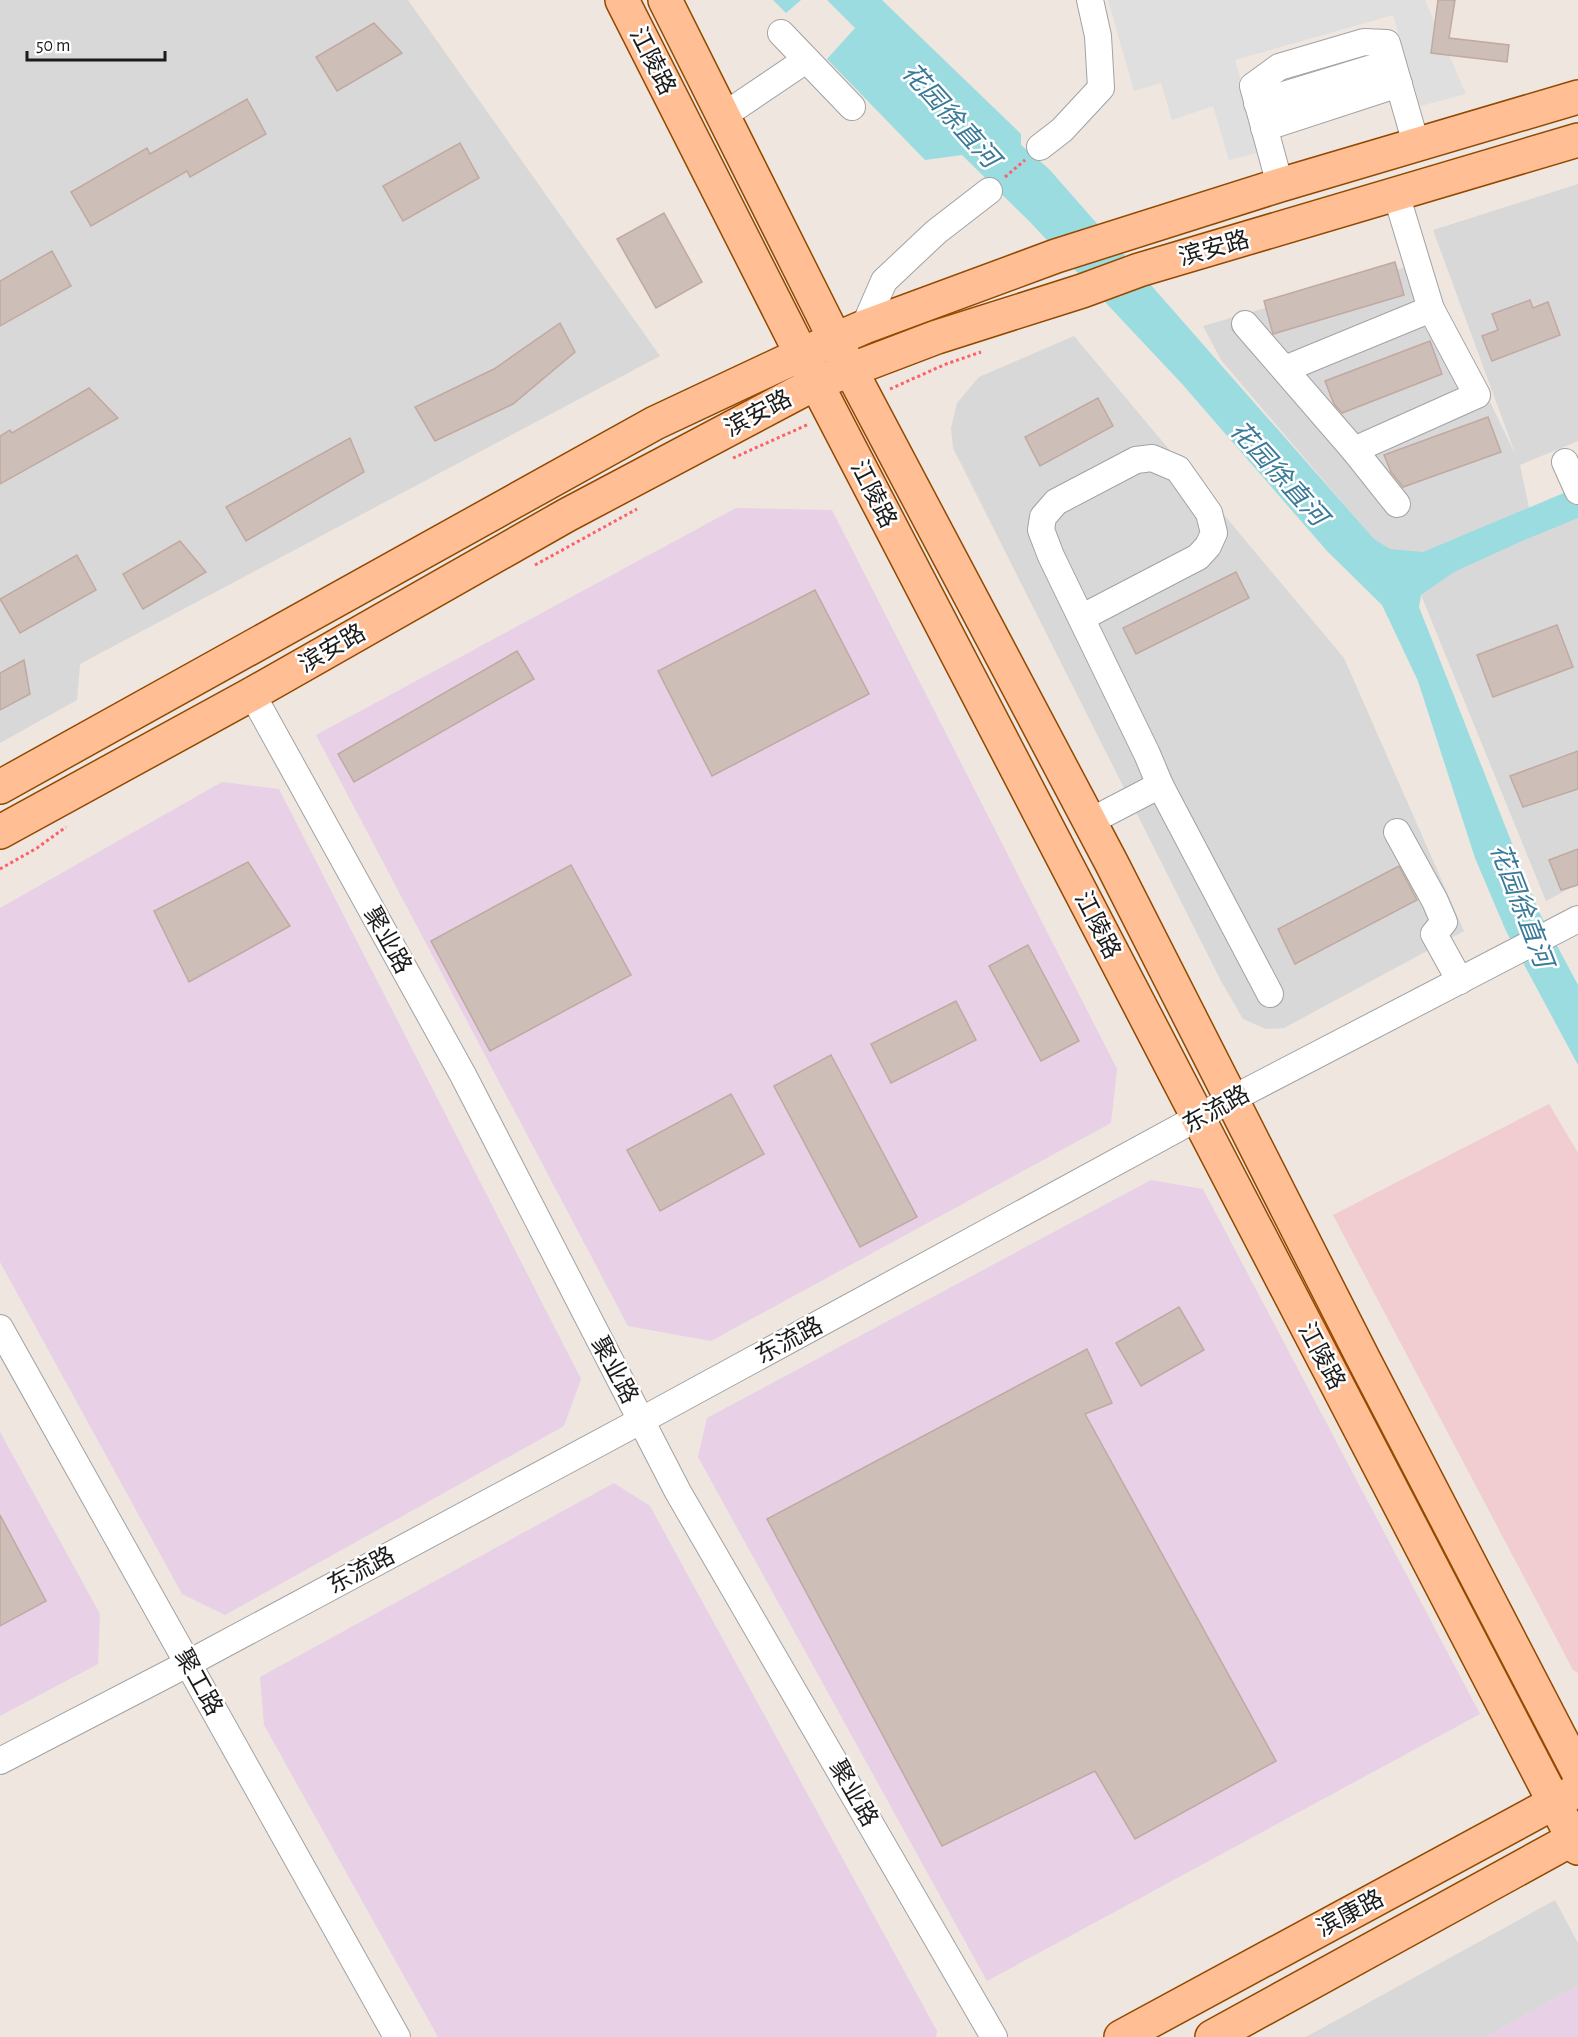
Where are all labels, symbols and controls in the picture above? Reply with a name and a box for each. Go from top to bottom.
street label: 江陵路 [625,23,681,99]
scale bar [27,24,165,62]
text: 50 m [36,37,70,55]
water label: 花园徐直河 [897,58,1007,176]
street label: 滨安路 [1176,226,1252,270]
street label: 滨安路 [720,385,796,441]
water label: 花园徐直河 [1225,416,1335,534]
street label: 江陵路 [846,456,902,532]
street label: 滨安路 [294,619,370,677]
water label: 花园徐直河 [1486,840,1559,975]
street label: 江陵路 [1070,887,1126,963]
street label: 聚业路 [359,902,417,978]
street label: 东流路 [1178,1080,1254,1138]
street label: 东流路 [751,1312,827,1368]
street label: 江陵路 [1294,1318,1350,1394]
street label: 聚业路 [587,1332,643,1408]
street label: 东流路 [323,1542,399,1598]
street label: 聚工路 [170,1644,228,1720]
street label: 聚业路 [825,1755,883,1831]
street label: 滨康路 [1312,1885,1388,1941]

